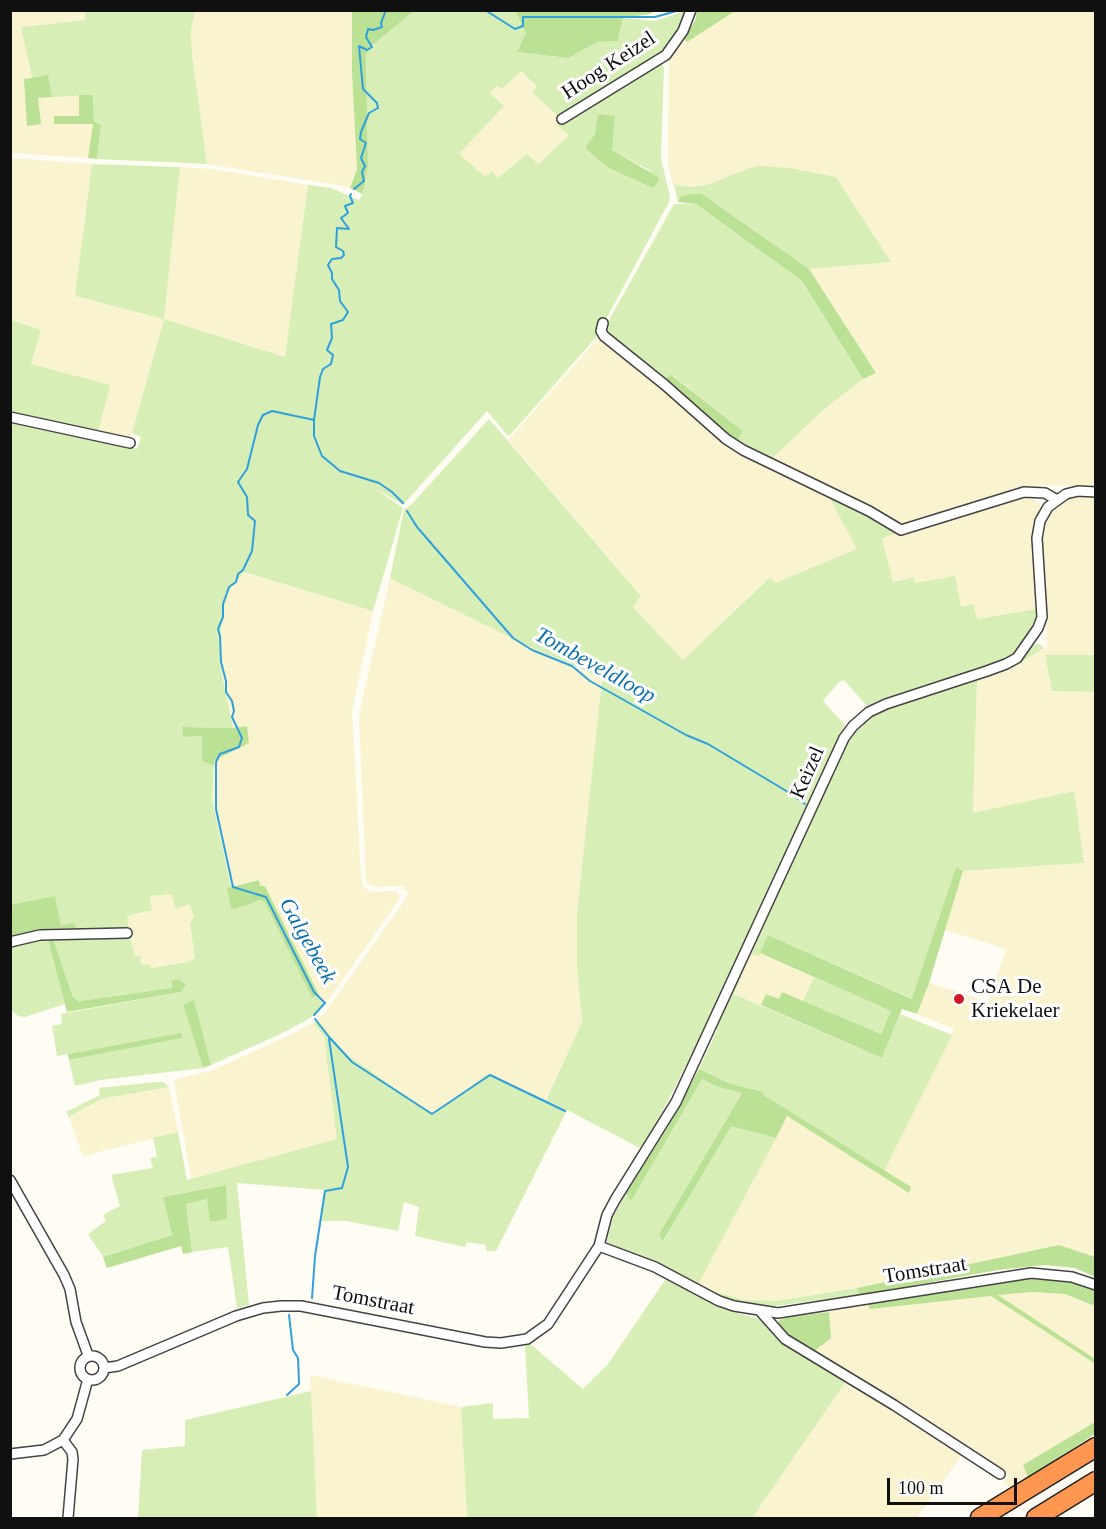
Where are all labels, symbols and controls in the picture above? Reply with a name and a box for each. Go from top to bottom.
street label: Hoog Keizel [557,26,661,106]
water label: Tombeveldloop [530,622,660,710]
street label: Keizel [785,743,831,803]
water label: Galgebeek [273,893,341,989]
place label: CSA De Kriekelaer [971,974,1060,1024]
marker: CSA De Kriekelaer [952,992,966,1006]
street label: Tomstraat [882,1252,968,1290]
street label: Tomstraat [330,1281,416,1321]
scale bar [890,1466,1020,1504]
text: 100 m [898,1478,944,1498]

